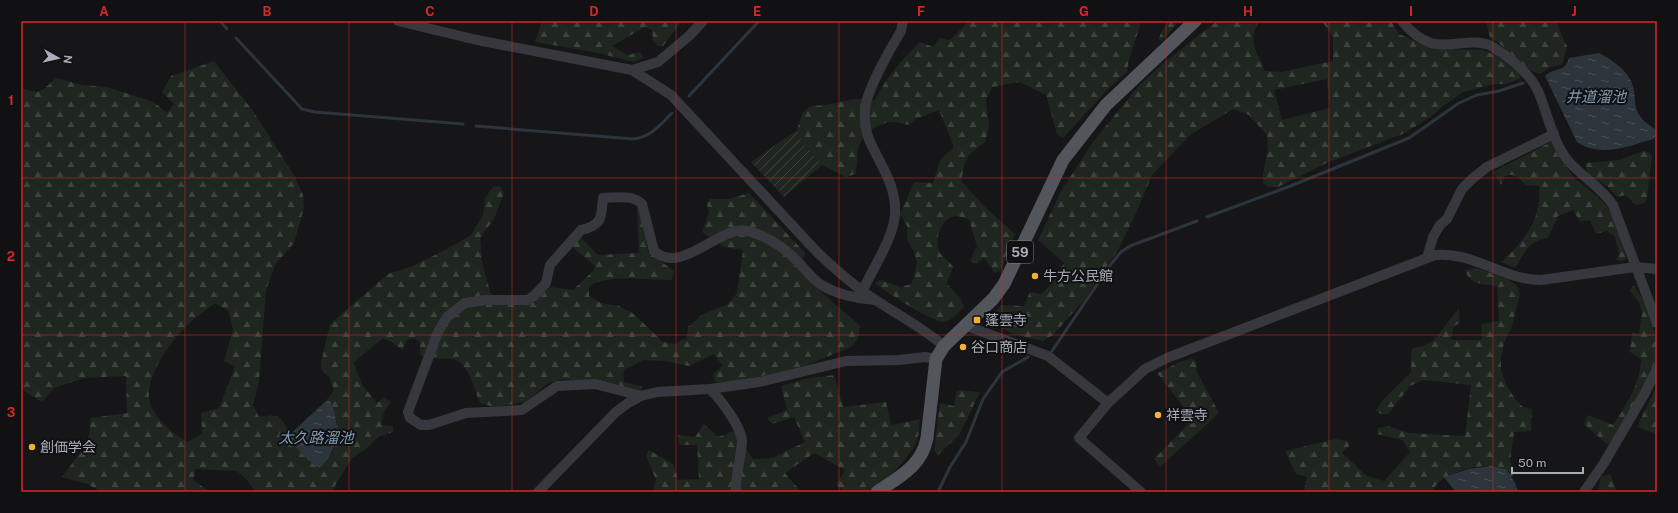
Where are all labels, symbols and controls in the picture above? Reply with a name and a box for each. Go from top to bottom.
text: A [99,4,109,19]
text: B [263,4,272,19]
text: C [425,4,435,19]
text: D [589,4,599,19]
text: E [753,4,761,19]
text: F [917,4,925,19]
text: G [1079,4,1089,19]
text: H [1243,4,1253,19]
text: I [1409,4,1413,19]
text: J [1571,4,1577,19]
north arrow [38,38,78,78]
text: N [61,54,74,64]
water label: 井道溜池 [1566,88,1628,105]
text: 1 [8,93,14,108]
road number: 59 [1007,241,1033,263]
text: 2 [7,249,15,264]
place label: 牛方公民館 [1043,268,1113,284]
marker: 牛方公民館 [1030,271,1040,281]
place label: 蓬雲寺 [985,312,1027,328]
marker: 蓬雲寺 [972,315,982,325]
place label: 谷口商店 [971,339,1027,355]
marker: 谷口商店 [958,342,968,352]
text: 3 [7,405,16,420]
place label: 祥雲寺 [1166,407,1208,423]
marker: 祥雲寺 [1153,410,1163,420]
water label: 太久路溜池 [278,429,355,446]
place label: 創価学会 [40,439,96,455]
marker: 創価学会 [27,442,37,452]
scale bar [1512,449,1583,475]
text: 50 m [1518,456,1546,470]

